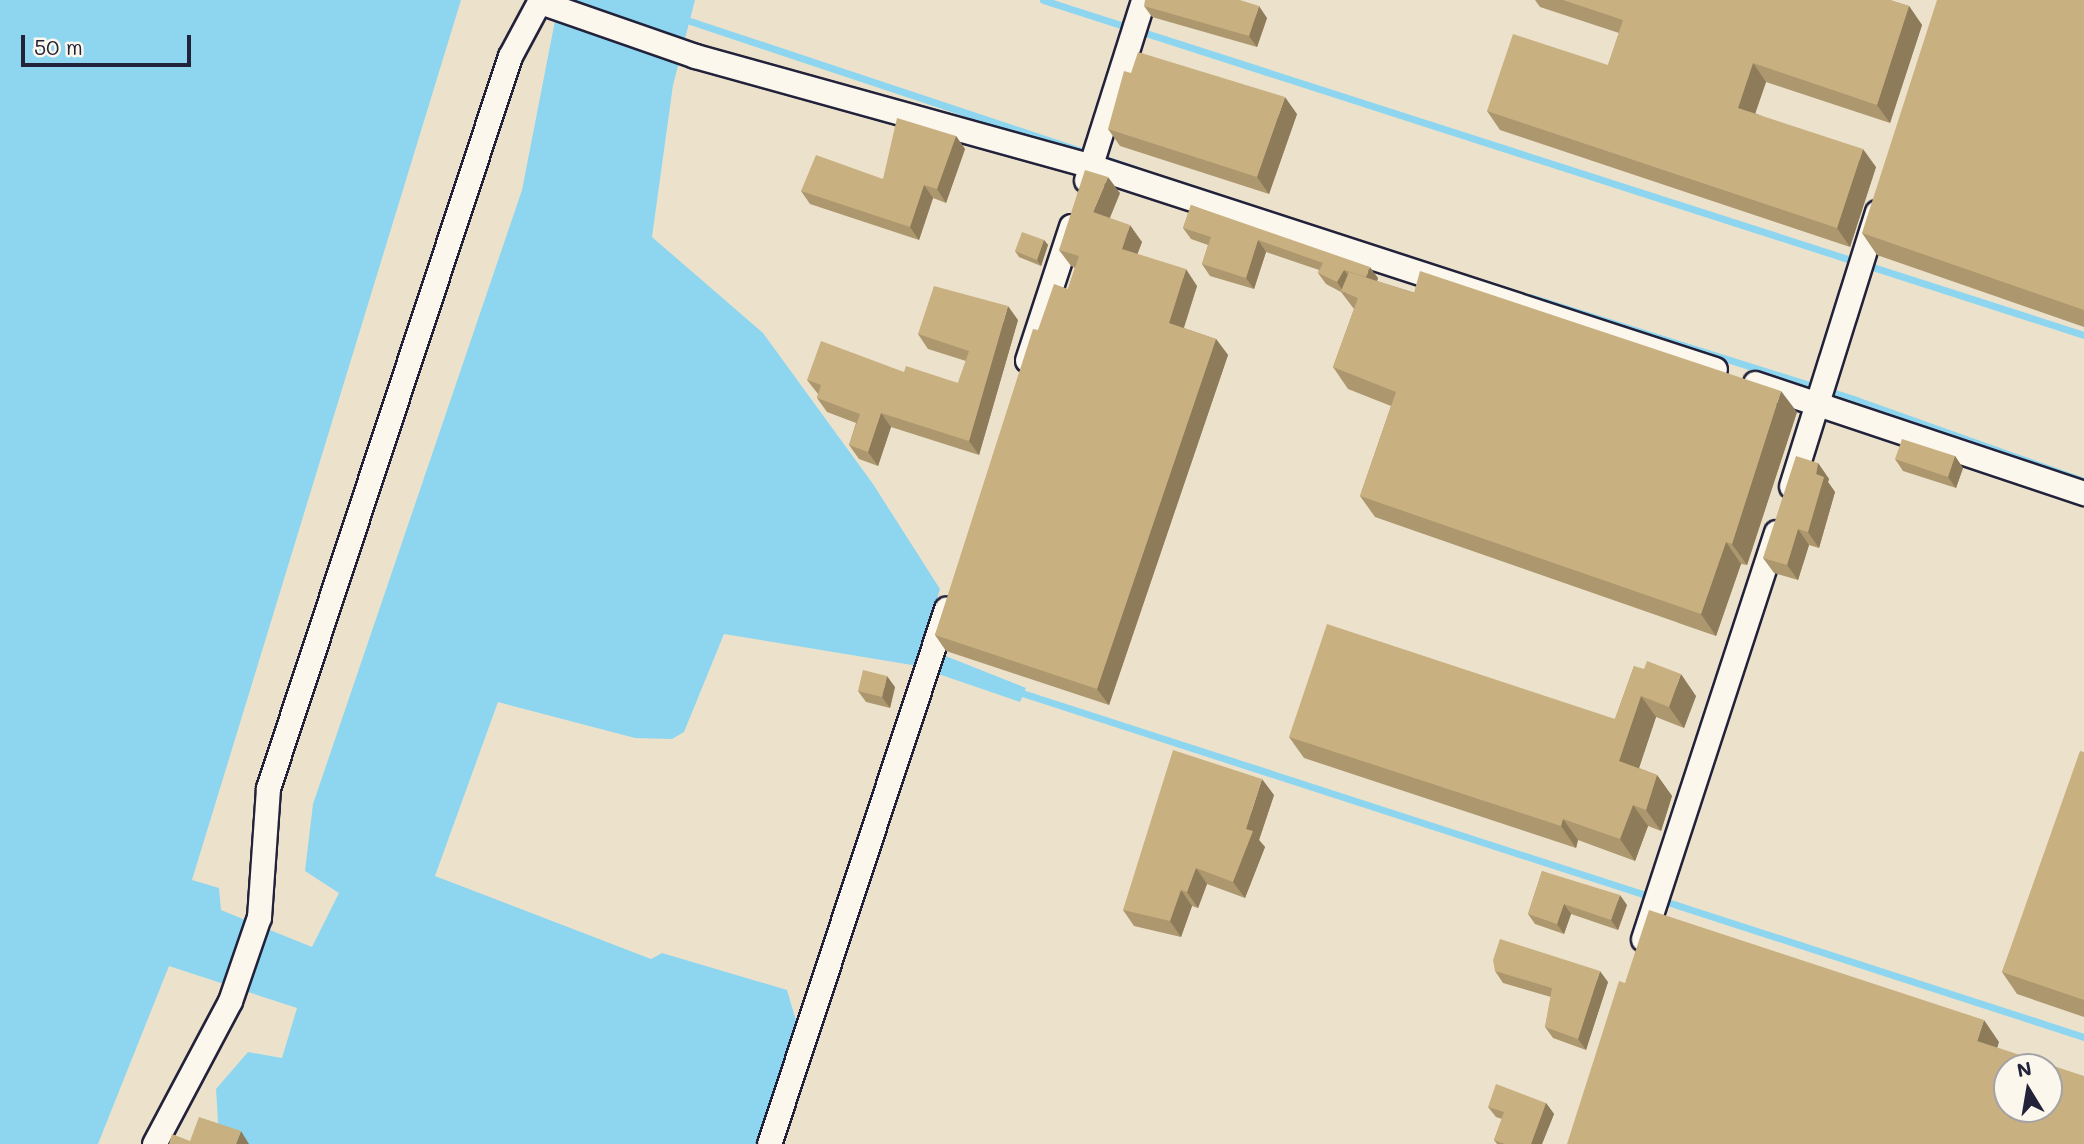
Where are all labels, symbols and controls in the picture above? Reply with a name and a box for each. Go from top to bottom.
scale bar [24,21,194,65]
text: 50 m [34,33,83,60]
north arrow [1993,1053,2063,1123]
text: N [2015,1055,2034,1083]

